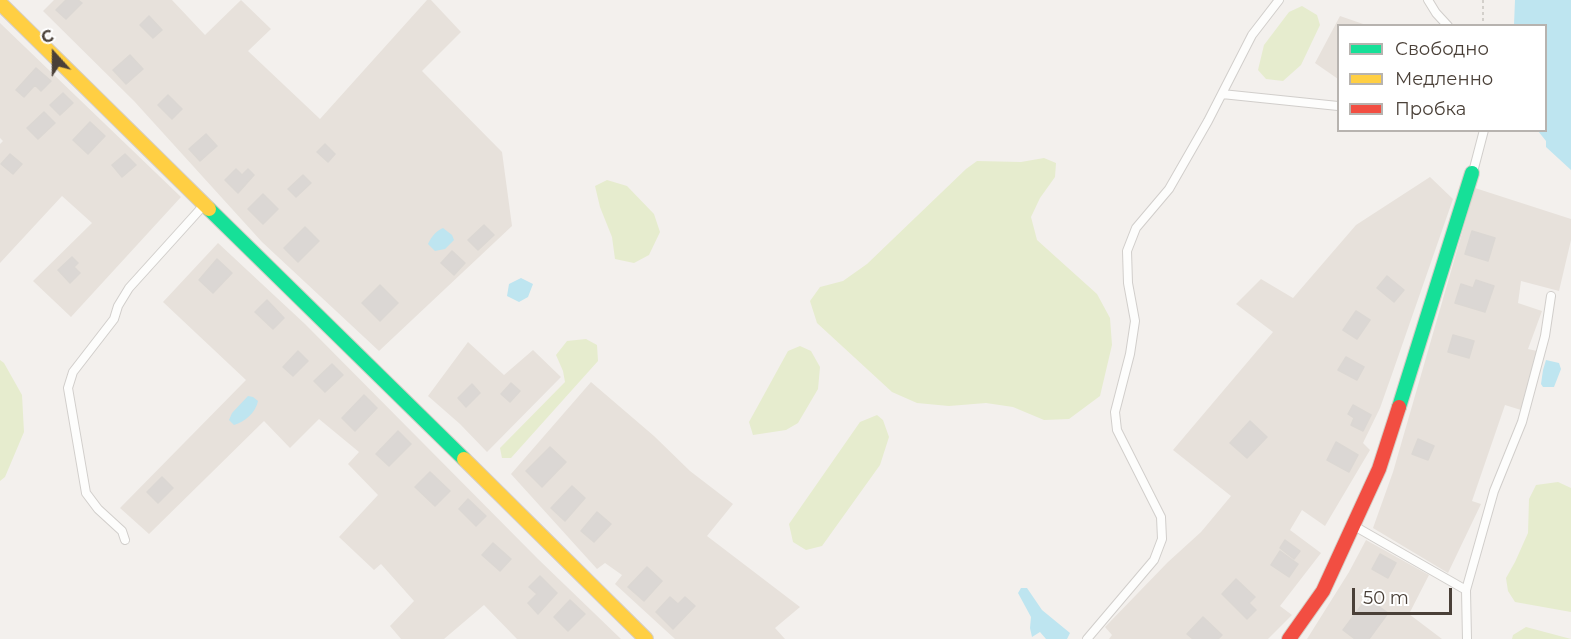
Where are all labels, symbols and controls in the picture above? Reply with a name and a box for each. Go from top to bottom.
north arrow [24,24,84,84]
legend [1337,24,1547,132]
text: С [39,26,56,48]
text: Свободно [1395,38,1489,60]
text: Медленно [1395,68,1493,90]
text: Пробка [1395,98,1466,120]
scale bar [1355,576,1456,614]
text: 50 m [1363,587,1409,609]

